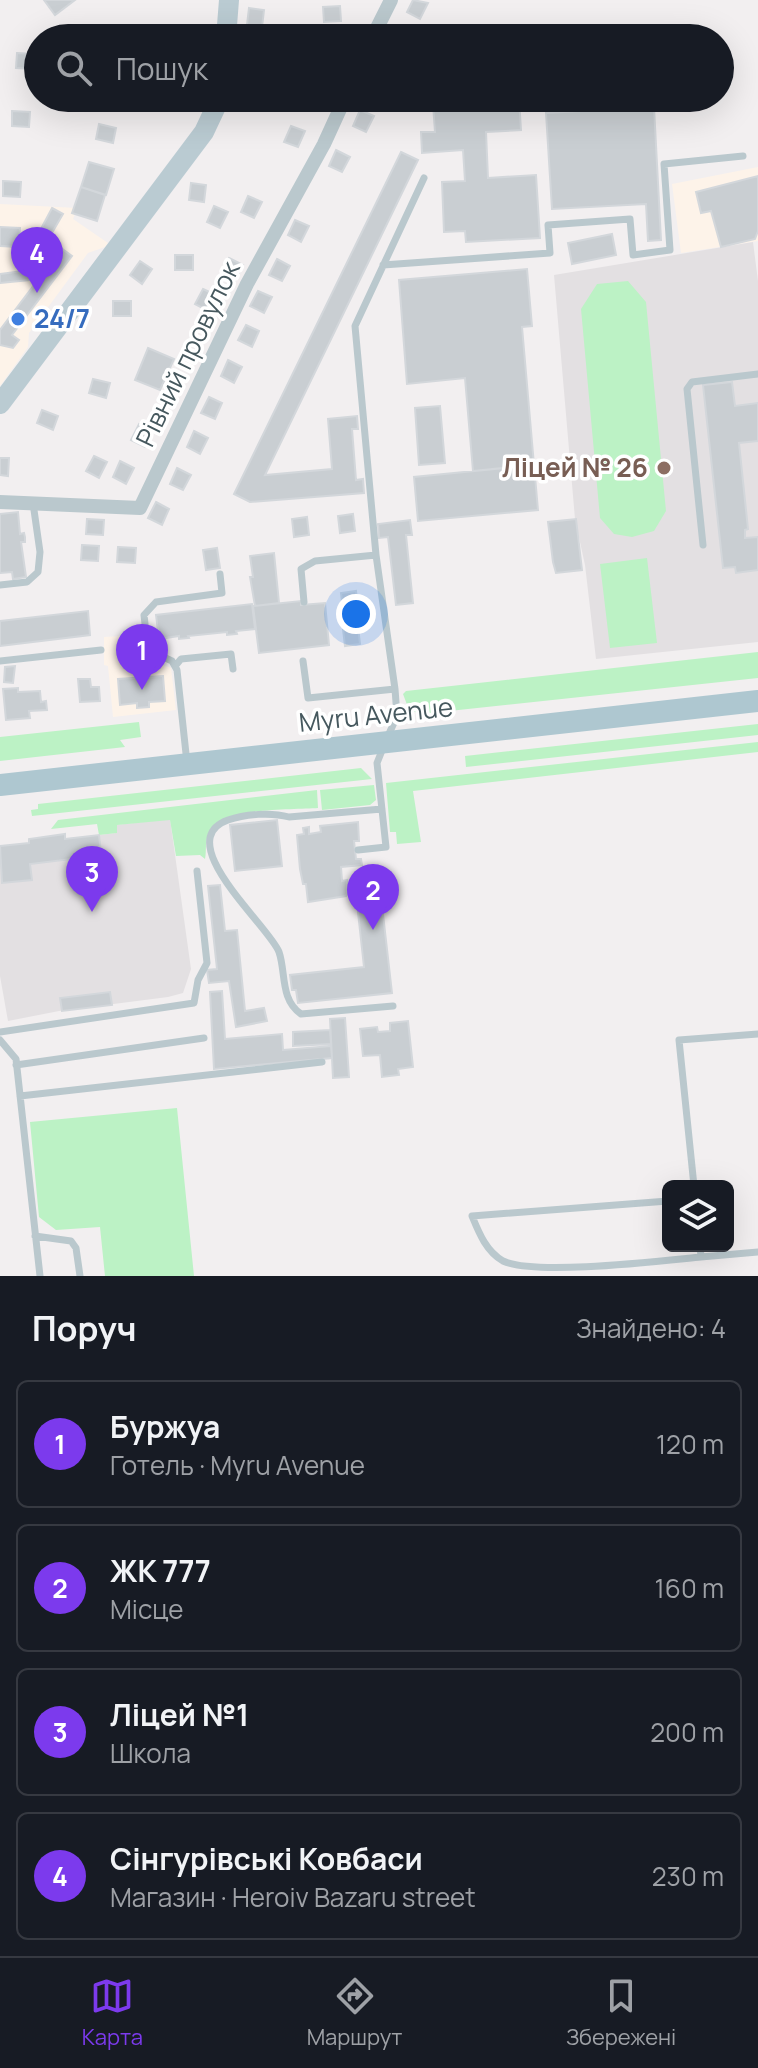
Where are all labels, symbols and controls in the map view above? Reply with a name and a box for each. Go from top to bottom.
search box [24,24,734,112]
icon: search [52,46,96,90]
text: Пошук [116,48,208,89]
pin: 4 [11,227,63,293]
street label: Рівний провулок [127,254,248,452]
place label: 24/7 [34,300,90,336]
marker: 24/7 [9,310,27,328]
place label: Ліцей № 26 [502,449,648,485]
marker: Ліцей № 26 [655,459,673,477]
your location [336,594,376,634]
pin: 1 [116,624,168,690]
street label: Myru Avenue [297,688,455,740]
pin: 3 [66,846,118,912]
pin: 2 [347,864,399,930]
map controls [662,1180,734,1252]
button: layers [662,1180,734,1252]
text: Поруч [32,1305,136,1351]
text: Знайдено: 4 [576,1310,726,1346]
text: Буржуа [110,1406,220,1447]
text: 1 [54,1426,66,1462]
text: 120 m [656,1426,724,1462]
text: Готель · Myru Avenue [110,1447,365,1483]
text: ЖК 777 [110,1550,211,1591]
text: 2 [52,1570,68,1606]
text: 160 m [655,1570,724,1606]
text: Місце [110,1591,184,1627]
text: Ліцей №1 [110,1694,249,1735]
text: 3 [52,1714,68,1750]
text: 200 m [650,1714,724,1750]
text: Школа [110,1735,191,1771]
text: Сінгурівські Ковбаси [110,1838,423,1879]
text: 4 [52,1858,68,1894]
text: 230 m [652,1858,724,1894]
text: Магазин · Heroiv Bazaru street [110,1879,476,1915]
tab: Карта [82,1974,143,2052]
tab: Маршрут [307,1974,402,2052]
tab: Збережені [566,1974,676,2052]

